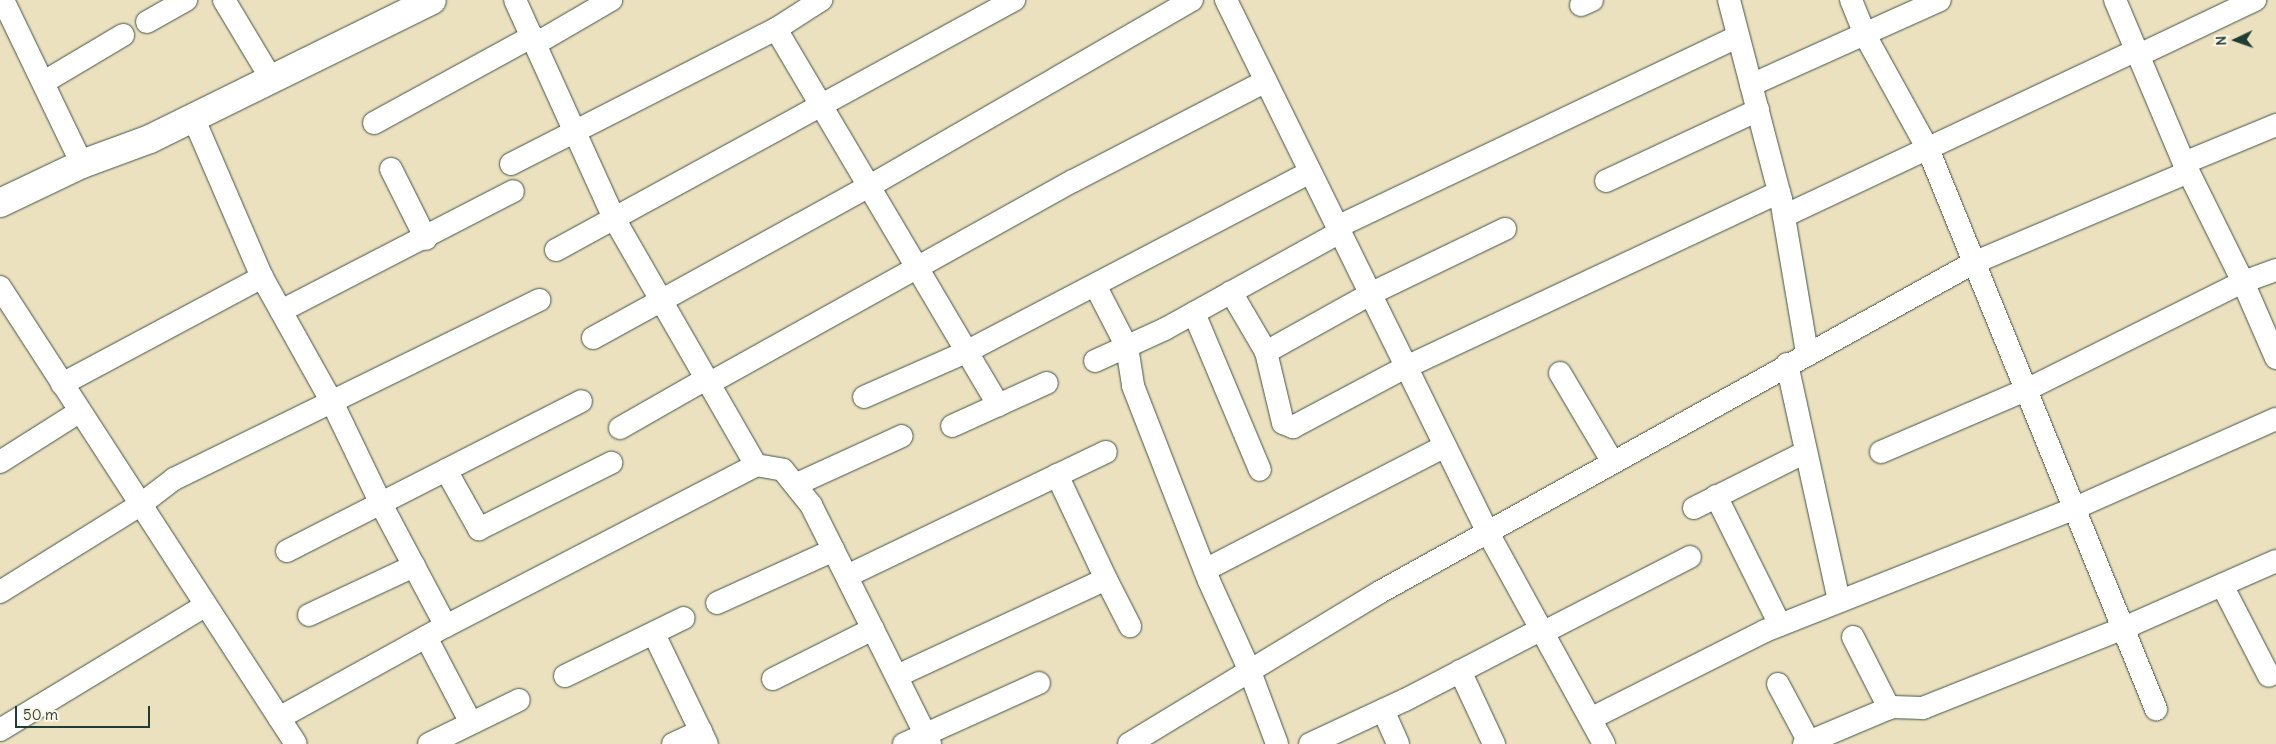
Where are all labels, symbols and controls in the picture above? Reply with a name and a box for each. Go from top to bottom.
north arrow [2211,15,2261,65]
text: N [2212,35,2230,46]
scale bar [18,696,152,728]
text: 50 m [23,705,58,724]

